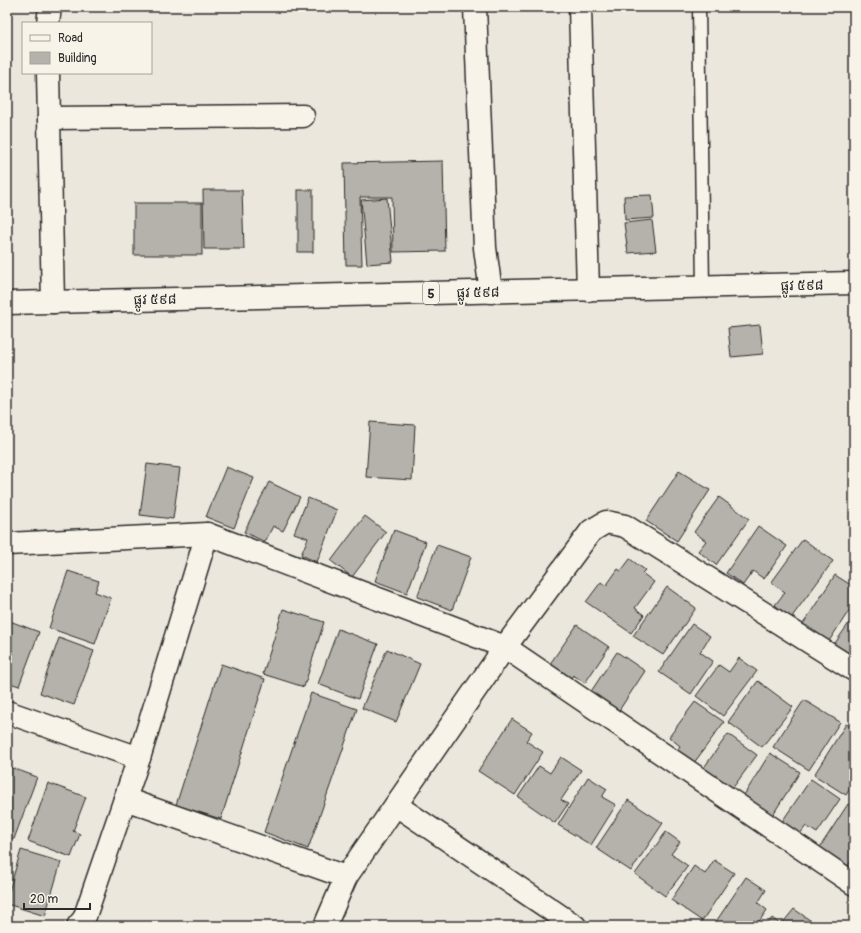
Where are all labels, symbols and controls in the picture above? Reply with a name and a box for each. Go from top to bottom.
legend [22,22,152,74]
text: Road [58,31,83,46]
text: Building [58,51,97,66]
street label: ផ្លូវ ៥៩៨ [780,277,824,298]
road number: 5 [423,282,439,304]
street label: ផ្លូវ ៥៩៨ [456,284,500,305]
street label: ផ្លូវ ៥៩៨ [133,291,177,312]
scale bar [24,885,90,911]
text: 20 m [30,892,59,907]

